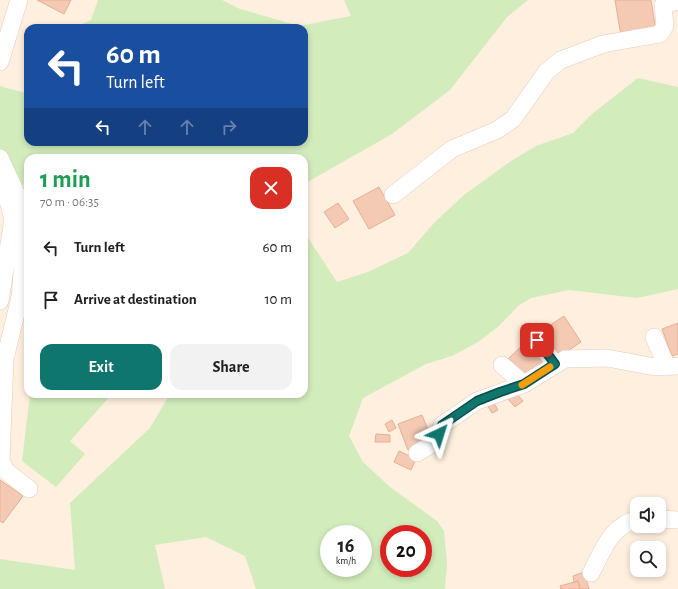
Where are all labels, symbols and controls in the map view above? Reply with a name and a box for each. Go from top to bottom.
icon: left [40,40,92,92]
text: 60 m [106,41,161,69]
text: Turn left [106,74,165,92]
icon: left [92,116,114,138]
icon: ahead [134,116,156,138]
icon: ahead [176,116,198,138]
icon: right [218,116,240,138]
button: close [250,167,292,209]
text: 1 min [40,168,91,192]
text: 70 m · 06:35 [40,196,99,209]
icon: left [40,237,62,259]
text: Turn left [74,240,125,255]
text: 60 m [263,240,292,255]
icon: arrive [40,289,62,311]
text: Arrive at destination [74,292,197,307]
text: 10 m [264,292,292,307]
pin [520,323,554,357]
icon: arrive [526,329,548,351]
button: Exit [40,344,162,390]
button: Share [170,344,292,390]
position arrow [418,413,460,455]
map controls [630,497,666,577]
button: sound [630,497,666,533]
speed limit sign: 20 [380,525,432,577]
text: 16 [338,536,354,556]
button: search [630,541,666,577]
text: km/h [336,556,356,566]

